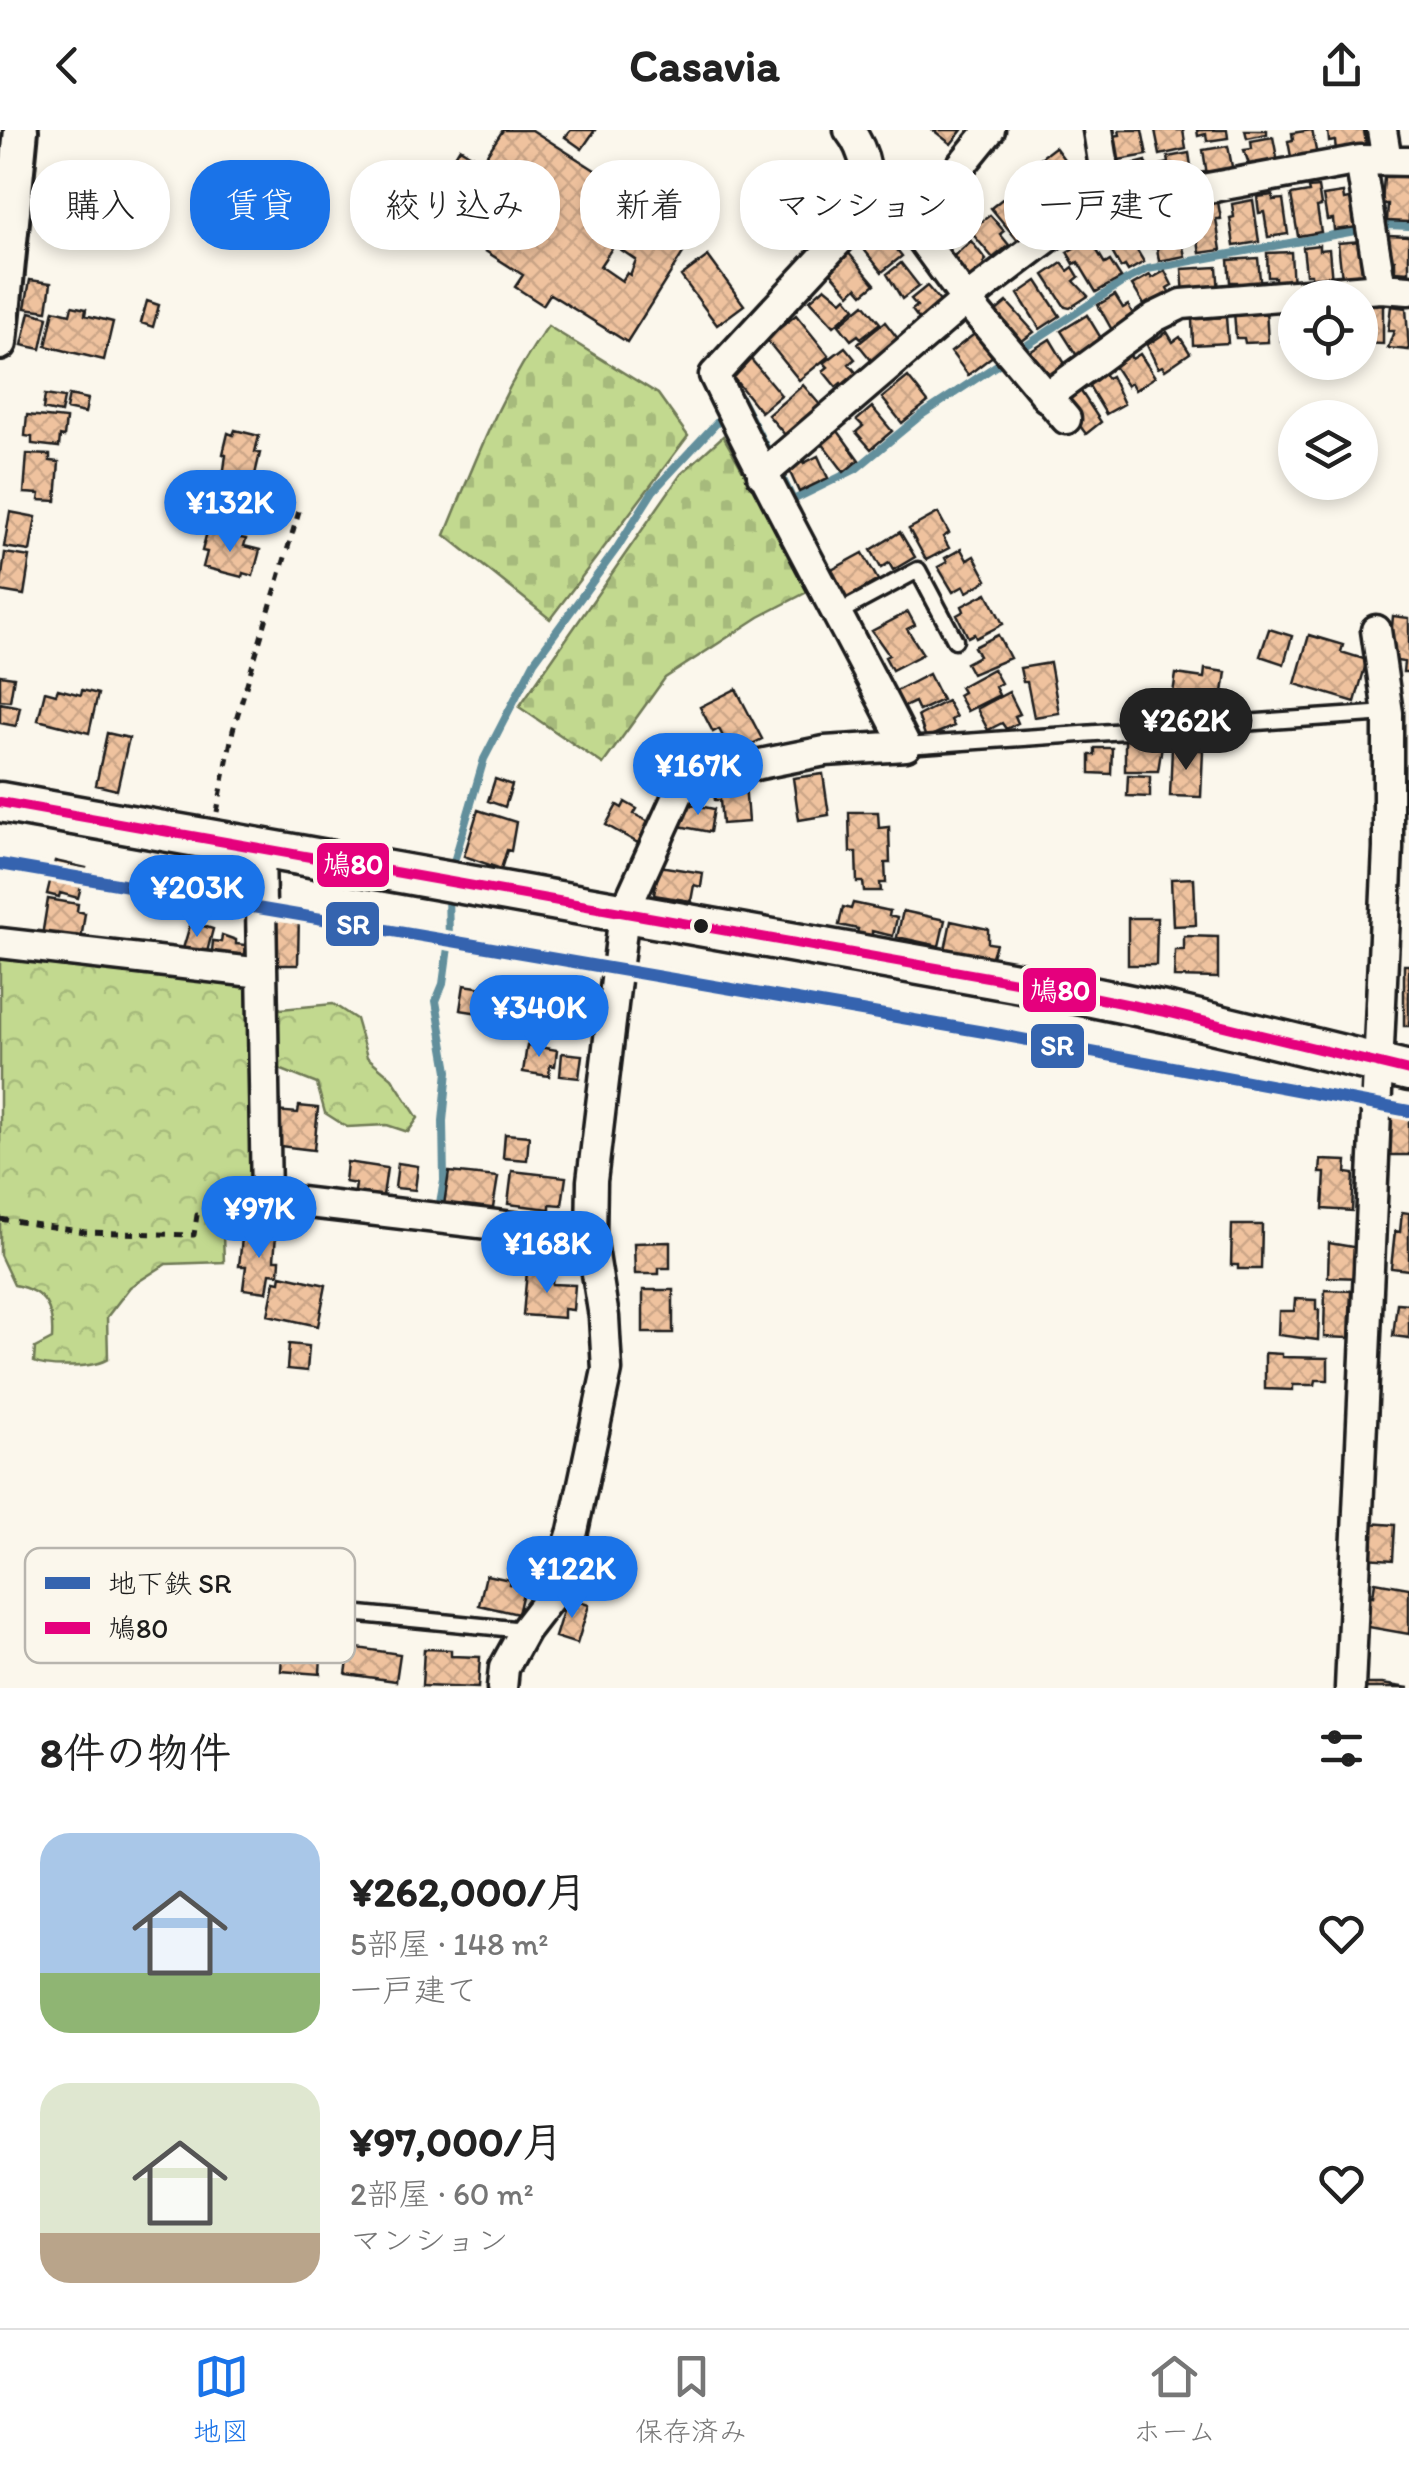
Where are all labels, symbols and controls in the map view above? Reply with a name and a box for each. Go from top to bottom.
icon: back [40,38,95,93]
text: Casavia [629,38,780,92]
icon: share [1314,38,1369,93]
chip: 購入 [30,160,170,250]
chip: 賃貸 [190,160,330,250]
chip: 絞り込み [350,160,560,250]
chip: 新着 [580,160,720,250]
chip: マンション [740,160,984,250]
chip: 一戸建て [1004,160,1214,250]
map controls [1278,280,1378,500]
button: locate [1278,280,1378,380]
button: layers [1278,400,1378,500]
pin: ¥132K [160,470,300,555]
text: ¥132K [186,483,274,521]
pin: ¥262K [1116,688,1256,773]
text: ¥262K [1142,701,1230,739]
pin: ¥167K [628,733,768,818]
text: ¥167K [655,746,741,784]
line badge: 鳩80 [315,841,391,889]
text: 鳩80 [323,847,383,881]
pin: ¥203K [127,855,267,940]
text: ¥203K [151,868,243,906]
line badge: SR [324,900,381,948]
text: SR [336,907,370,941]
unlabelled marker [691,916,711,936]
line badge: 鳩80 [1021,966,1098,1014]
text: 鳩80 [1030,973,1090,1007]
pin: ¥340K [469,975,609,1060]
text: ¥340K [492,988,586,1026]
line badge: SR [1029,1022,1086,1070]
text: SR [1040,1028,1074,1062]
pin: ¥97K [200,1176,318,1261]
text: ¥97K [224,1189,294,1227]
pin: ¥168K [477,1211,617,1296]
text: ¥168K [503,1224,591,1262]
pin: ¥122K [502,1536,642,1621]
legend [25,1548,355,1663]
text: ¥122K [529,1549,615,1587]
text: 地下鉄 SR [108,1566,232,1600]
text: 鳩80 [108,1611,169,1645]
icon: filters [1314,1721,1369,1776]
text: 8件の物件 [40,1727,231,1778]
text: ¥262,000/月 [350,1866,587,1917]
icon: home [120,1873,240,1993]
icon: heart [1314,1906,1369,1961]
text: 5部屋 · 148 m² [350,1925,549,1963]
text: 一戸建て [350,1971,478,2009]
text: ¥97,000/月 [350,2116,564,2167]
icon: home [120,2123,240,2243]
icon: heart [1314,2156,1369,2211]
text: 2部屋 · 60 m² [350,2175,534,2213]
text: マンション [350,2221,509,2259]
tab: 地図 [193,2349,249,2449]
tab: 保存済み [635,2349,747,2449]
tab: ホーム [1133,2349,1216,2449]

